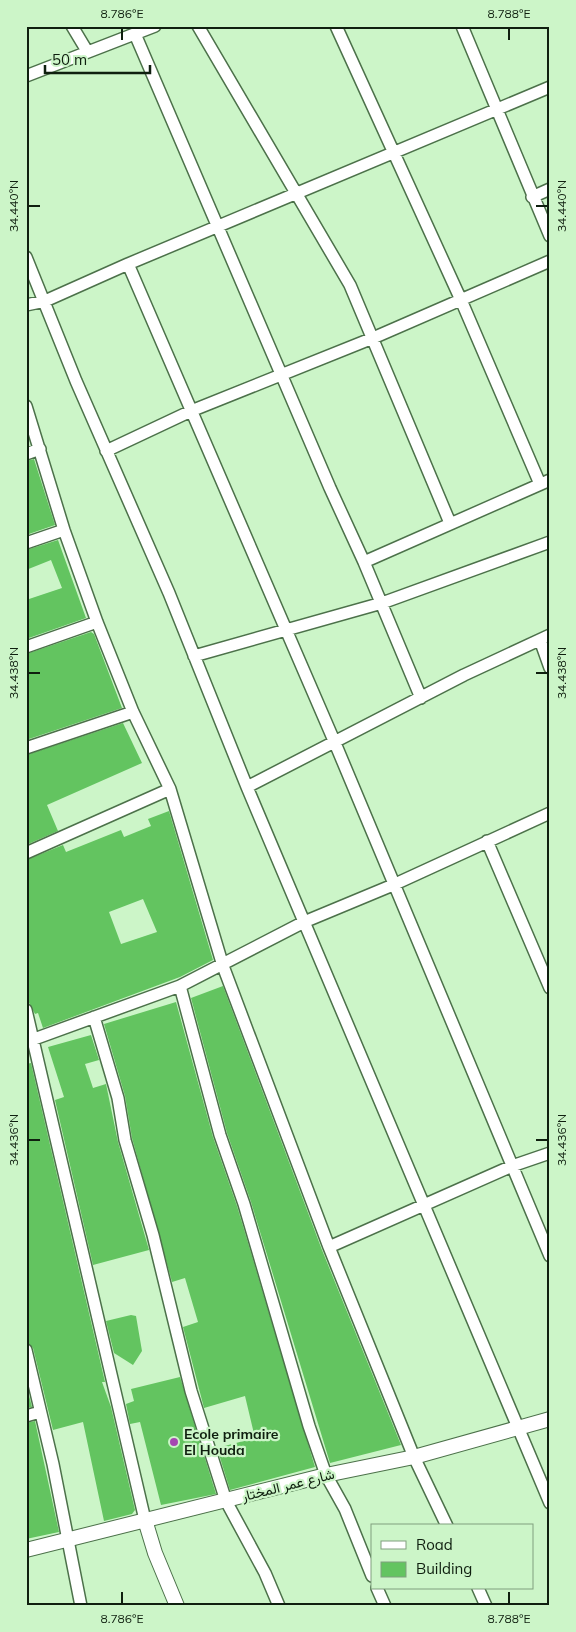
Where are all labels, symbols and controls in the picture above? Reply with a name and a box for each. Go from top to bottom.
text: 8.786°E [100,6,144,21]
text: 8.788°E [487,6,531,21]
scale bar [45,42,150,74]
text: 50 m [52,50,87,69]
text: 34.440°N [6,180,21,232]
text: 34.440°N [554,180,569,232]
text: 34.438°N [6,647,21,699]
text: 34.438°N [554,647,569,699]
text: 34.436°N [6,1114,21,1166]
text: 34.436°N [554,1114,569,1166]
place label: Ecole primaire El Houda [184,1425,279,1459]
marker: Ecole primaire El Houda [168,1436,180,1448]
street label: شارع عمر المختار [239,1465,337,1507]
legend [371,1524,534,1590]
text: Road [416,1535,453,1554]
text: Building [416,1559,472,1578]
text: 8.786°E [100,1611,144,1626]
text: 8.788°E [487,1611,531,1626]

